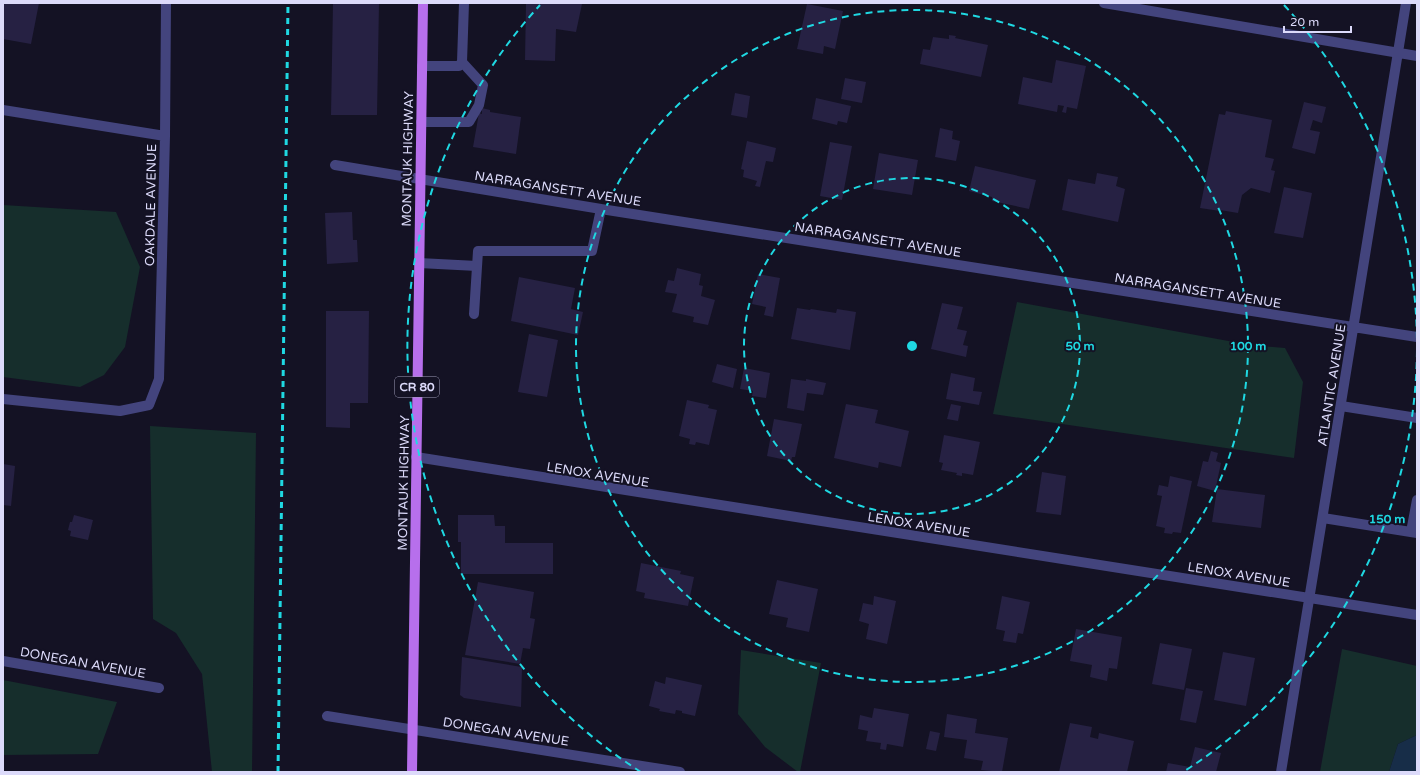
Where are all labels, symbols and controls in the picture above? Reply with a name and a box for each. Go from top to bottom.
scale bar [1284,8,1351,34]
text: 20 m [1290,15,1319,29]
street label: MONTAUK HIGHWAY [399,91,417,227]
street label: OAKDALE AVENUE [142,144,160,266]
street label: NARRAGANSETT AVENUE [473,168,642,210]
street label: NARRAGANSETT AVENUE [793,219,962,261]
street label: NARRAGANSETT AVENUE [1113,270,1282,312]
street label: ATLANTIC AVENUE [1314,323,1350,447]
centre of rings [905,339,919,353]
text: 50 m [1065,339,1095,353]
text: 100 m [1230,339,1266,353]
road number: CR 80 [395,377,439,397]
street label: MONTAUK HIGHWAY [395,415,413,551]
street label: LENOX AVENUE [545,459,650,491]
street label: LENOX AVENUE [866,509,971,541]
text: 150 m [1369,512,1405,526]
street label: LENOX AVENUE [1186,559,1291,591]
street label: DONEGAN AVENUE [19,644,147,682]
street label: DONEGAN AVENUE [442,714,570,750]

